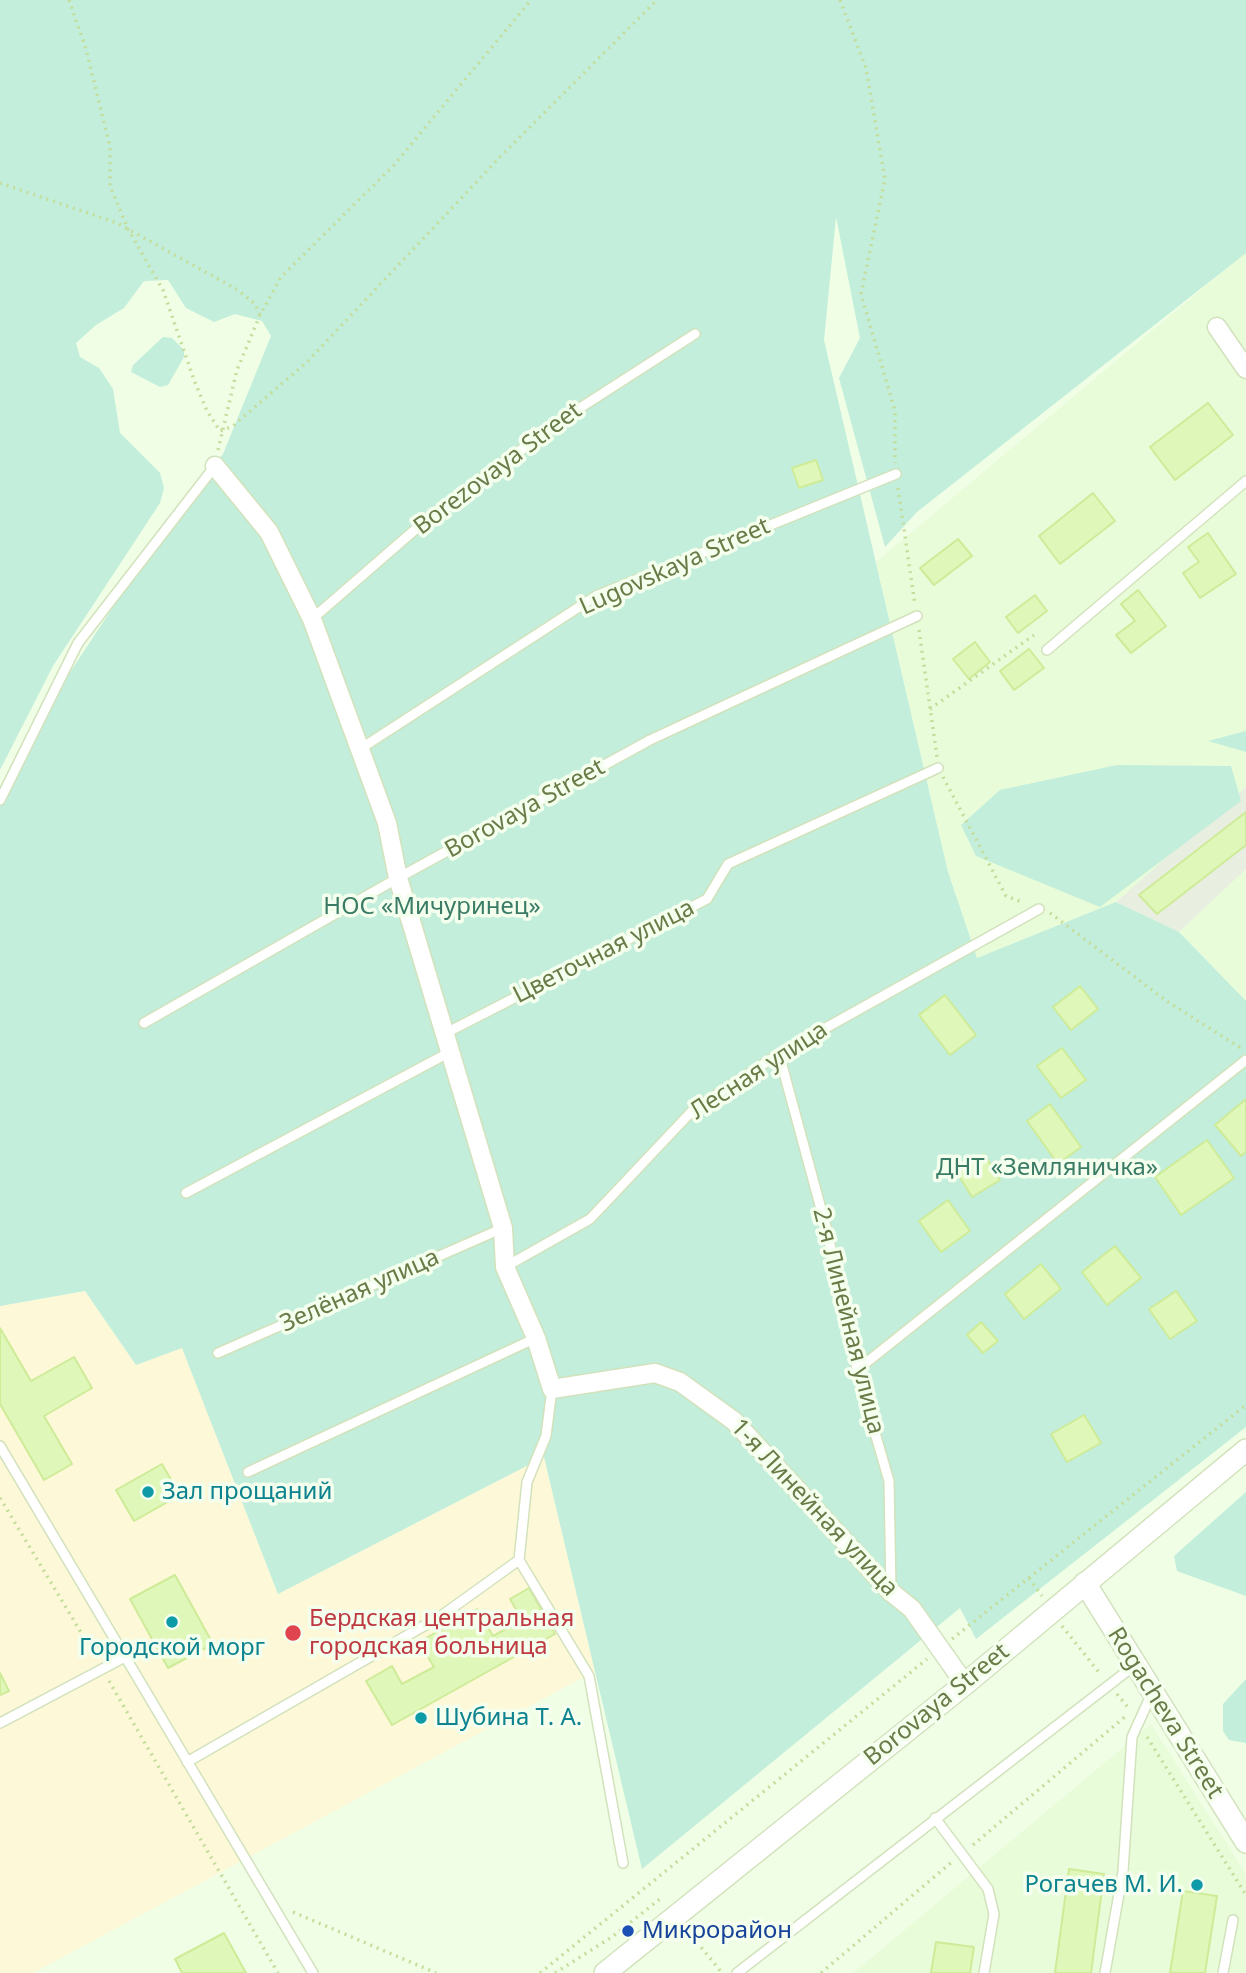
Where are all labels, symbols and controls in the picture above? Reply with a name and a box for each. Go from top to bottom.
street label: Borezovaya Street [408,396,588,542]
street label: Lugovskaya Street [575,512,775,622]
street label: Borovaya Street [440,753,610,865]
park label: НОС «Мичуринец» [323,893,541,921]
street label: Цветочная улица [509,894,699,1010]
street label: Лесная улица [685,1016,833,1126]
park label: ДНТ «Земляничка» [936,1154,1158,1182]
street label: 2-я Линейная улица [806,1205,890,1437]
street label: Зелёная улица [276,1243,444,1339]
street label: 1-я Линейная улица [724,1413,904,1603]
place label: Зал прощаний [162,1478,332,1506]
marker: Зал прощаний [140,1484,156,1500]
place label: Бердская центральная городская больница [309,1605,574,1661]
marker: Городской морг [164,1614,180,1630]
street label: Rogacheva Street [1101,1622,1229,1804]
marker: Бердская центральная городская больница [283,1623,303,1643]
place label: Городской морг [79,1634,265,1662]
street label: Borovaya Street [859,1638,1015,1772]
place label: Шубина Т. А. [435,1704,582,1732]
marker: Шубина Т. А. [413,1710,429,1726]
place label: Рогачев М. И. [1024,1871,1183,1899]
marker: Рогачев М. И. [1189,1877,1205,1893]
place label: Микрорайон [642,1917,792,1945]
marker: Микрорайон [620,1923,636,1939]

